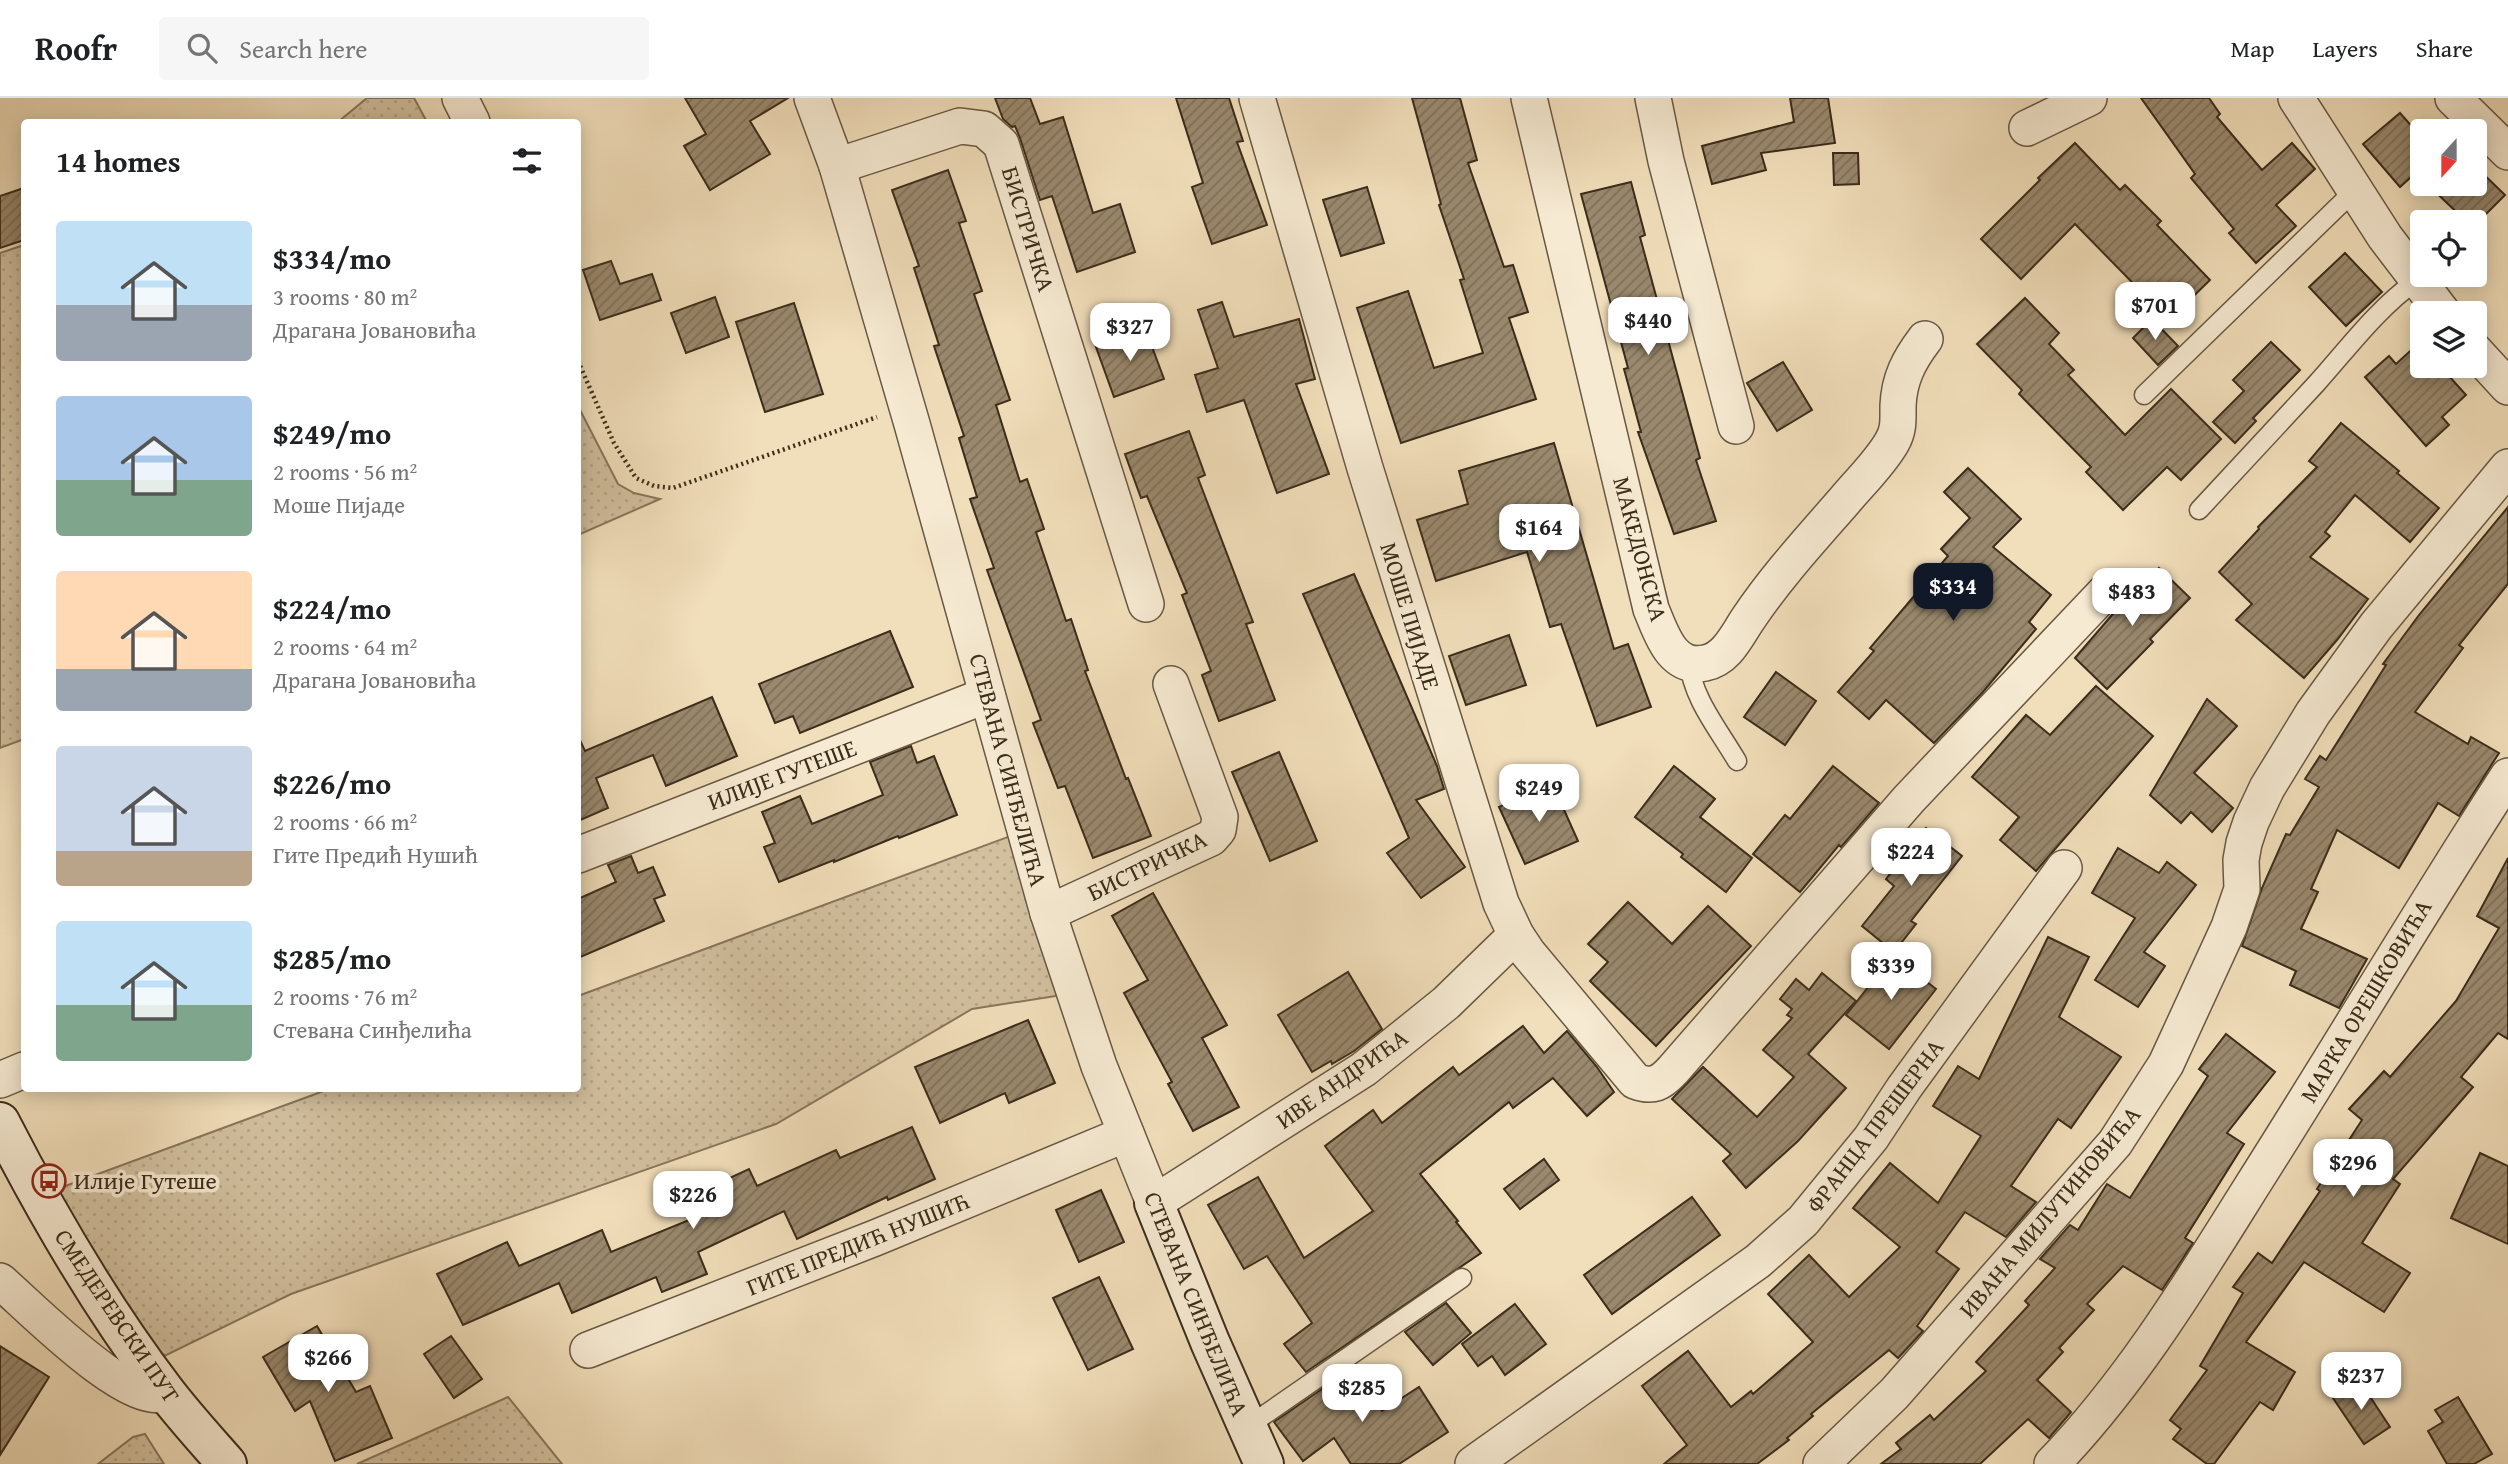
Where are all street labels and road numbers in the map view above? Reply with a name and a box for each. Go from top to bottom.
street label: БИСТРИЧКА [993,162,1064,296]
street label: МАКЕДОНСКА [1604,473,1677,626]
street label: МОШЕ ПИЈАДЕ [1371,538,1449,694]
street label: СТЕВАНА СИНЂЕЛИЋА [961,650,1057,891]
street label: ИЛИЈЕ ГУТЕШЕ [702,730,861,819]
street label: БИСТРИЧКА [1081,821,1213,910]
street label: МАРКА ОРЕШКОВИЋА [2291,892,2440,1109]
street label: ИВЕ АНДРИЋА [1268,1020,1415,1137]
street label: ФРАНЦА ПРЕШЕРНА [1797,1031,1952,1220]
street label: ИВАНА МИЛУТИНОВИЋА [1950,1098,2149,1325]
street label: ГИТЕ ПРЕДИЋ НУШИЋ [741,1183,975,1304]
street label: СТЕВАНА СИНЂЕЛИЋА [1135,1186,1258,1422]
street label: СМЕДЕРЕВСКИ ПУТ [46,1222,189,1410]

